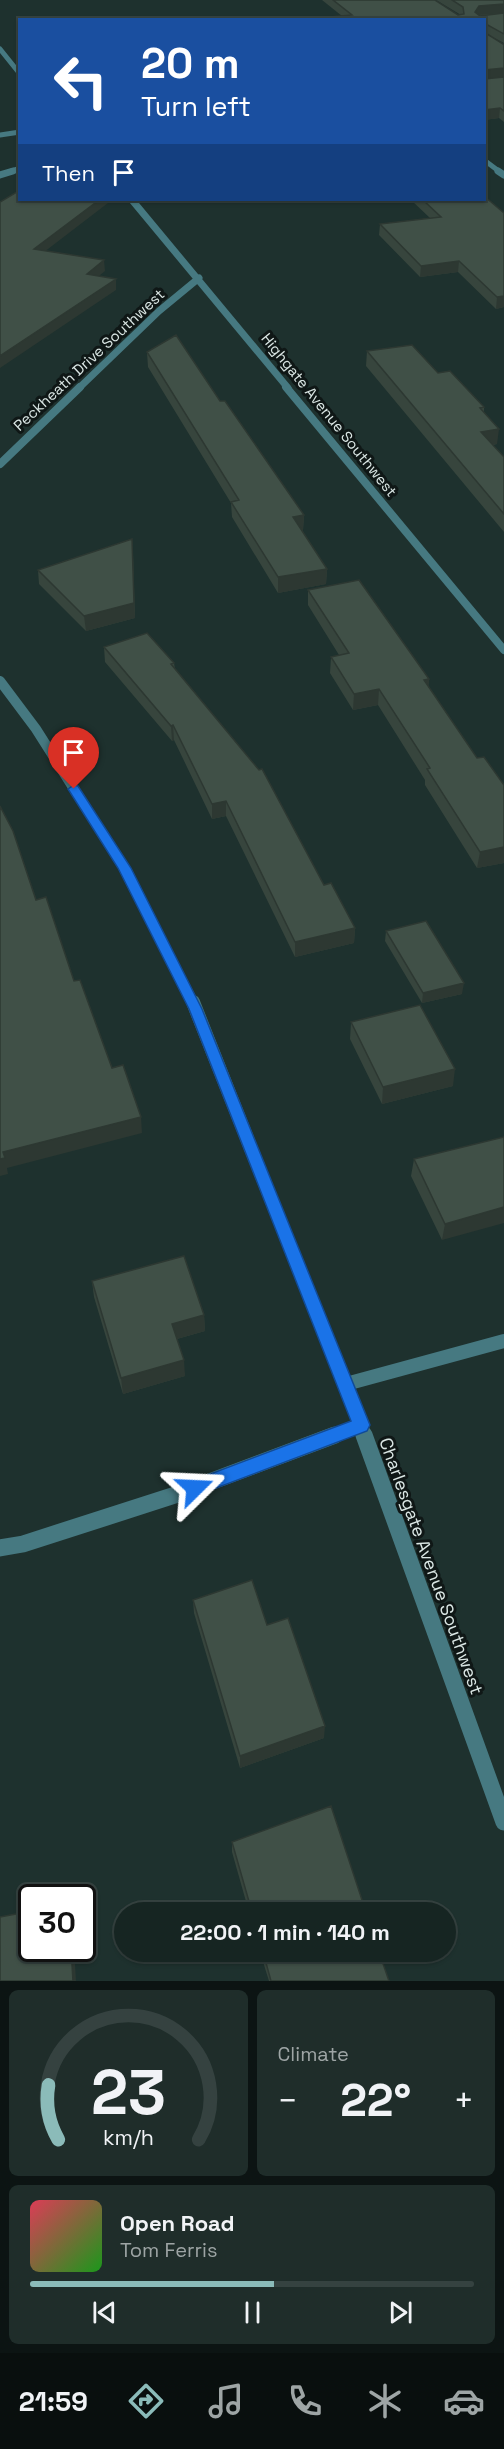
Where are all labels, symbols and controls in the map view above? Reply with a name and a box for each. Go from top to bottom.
text: 20 m [141,37,240,90]
icon: left [42,42,120,120]
text: Turn left [141,89,251,124]
icon: arrive [107,156,140,189]
text: Then [42,159,95,187]
street label: Peckheath Drive Southwest [9,285,168,435]
street label: Highgate Avenue Southwest [257,329,401,500]
pin [48,727,99,789]
icon: arrive [57,736,90,769]
street label: Charlesgate Avenue Southwest [374,1434,489,1697]
position arrow [163,1456,227,1520]
speed limit sign: 30 [18,1884,96,1962]
text: 22:00 · 1 min · 140 m [180,1918,390,1946]
text: Climate [278,2041,349,2067]
text: 23 [91,2053,166,2132]
text: 22° [340,2072,411,2129]
text: − [278,2080,298,2122]
text: + [454,2080,474,2122]
text: km/h [103,2124,154,2151]
text: Open Road [120,2209,235,2237]
text: Tom Ferris [120,2237,218,2263]
icon: previous [88,2296,121,2329]
icon: pause [236,2296,269,2329]
icon: next [384,2296,417,2329]
icon: directions [125,2380,167,2422]
icon: music [205,2380,247,2422]
icon: phone [284,2380,326,2422]
icon: climate [364,2380,406,2422]
icon: car [443,2380,485,2422]
text: 21:59 [19,2384,88,2419]

